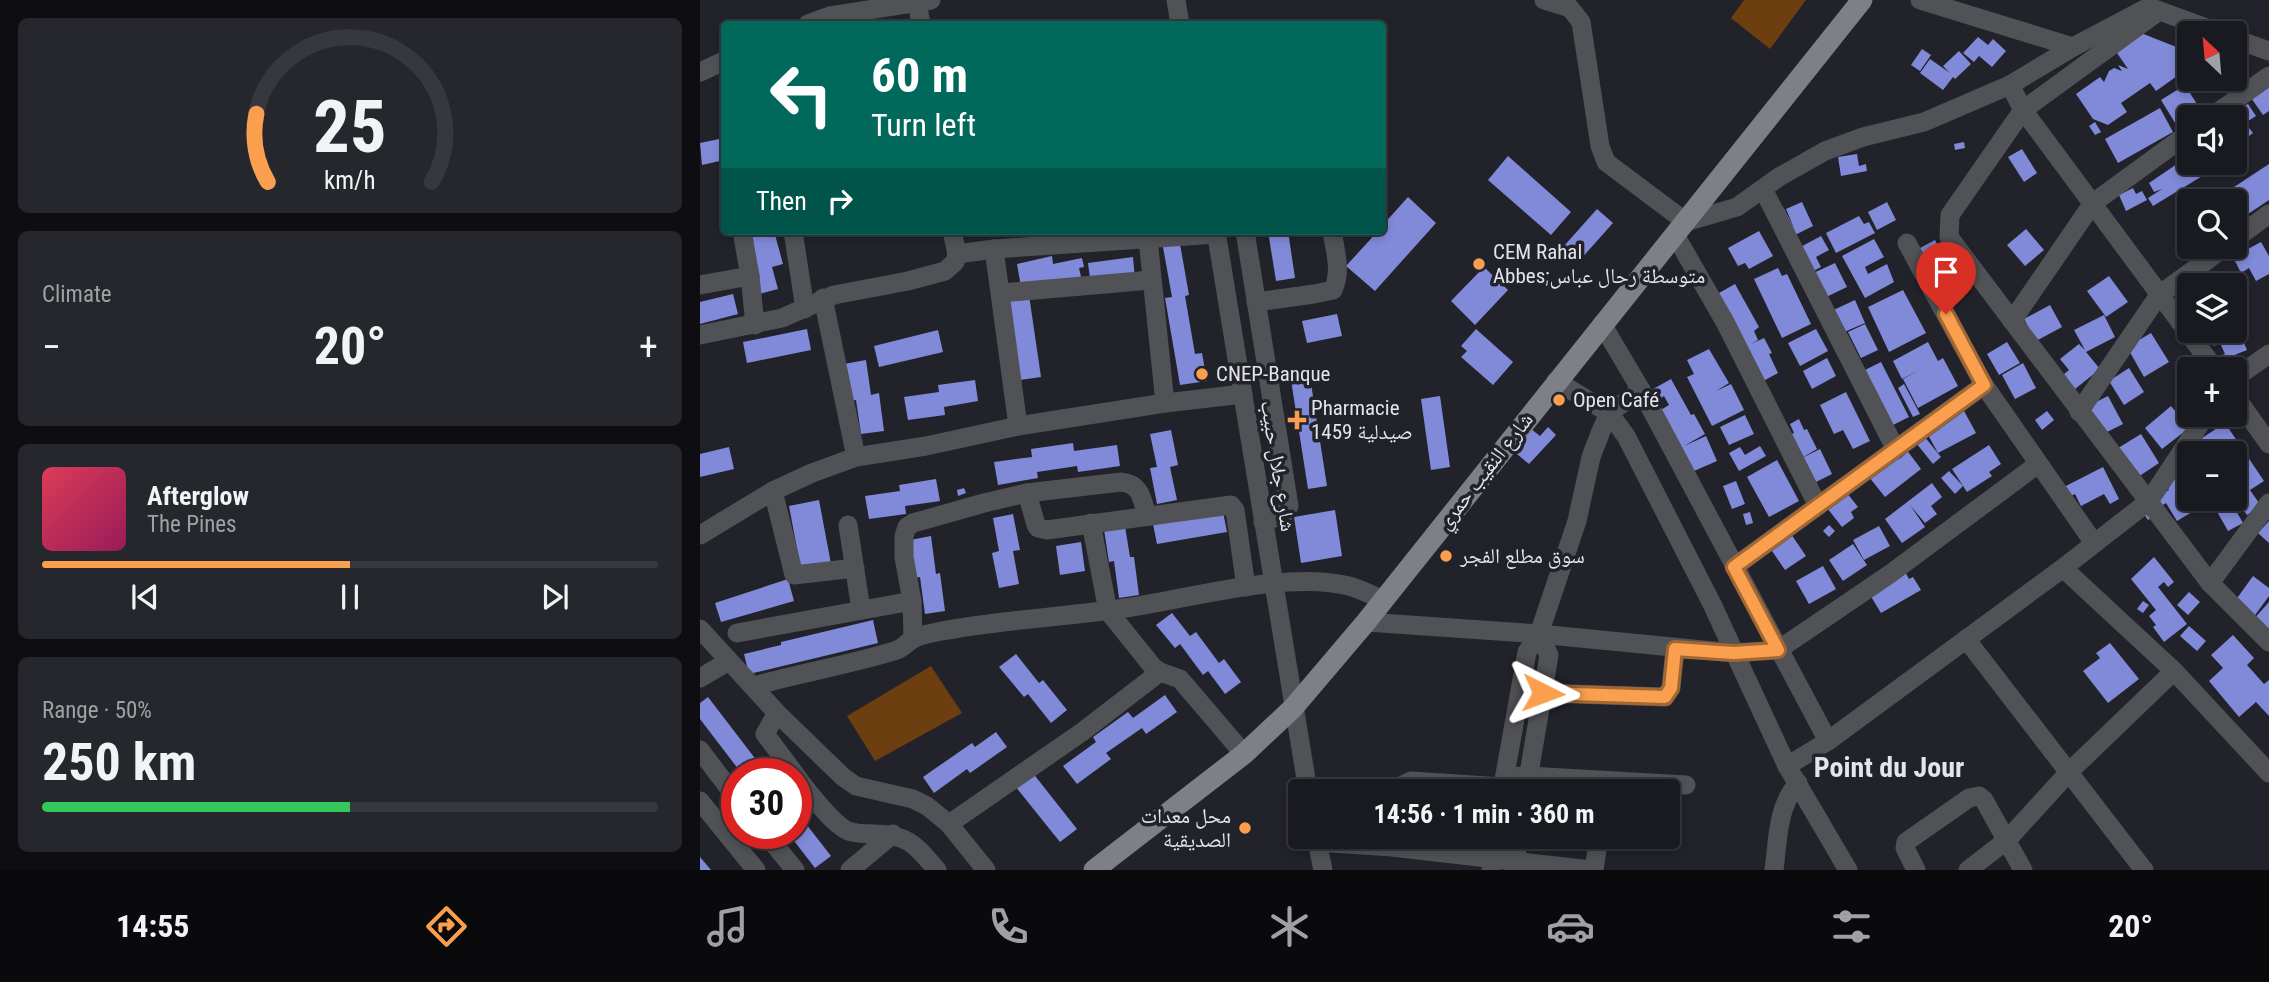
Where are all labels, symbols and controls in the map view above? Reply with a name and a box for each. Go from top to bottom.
north arrow [2177,21,2247,91]
map controls [2177,21,2247,511]
text: 60 m [871,47,968,104]
icon: left [756,49,847,140]
text: 25 [313,84,387,170]
button: sound [2177,105,2247,175]
text: Turn left [871,106,976,144]
text: km/h [324,165,376,194]
icon: right [821,182,859,220]
text: Then [756,186,807,216]
button: search [2177,189,2247,259]
place label: CEM Rahal Abbes;متوسطة رحال عباس [1493,240,1705,289]
pin [1916,242,1976,314]
icon: arrive [1927,253,1965,291]
marker: CEM Rahal Abbes;متوسطة رحال عباس [1471,256,1487,272]
button: layers [2177,273,2247,343]
text: Climate [42,281,112,308]
text: 20° [314,316,386,377]
text: − [42,325,61,369]
text: + [639,325,658,369]
button: + [2177,357,2247,427]
place label: CNEP-Banque [1216,362,1331,386]
marker: CNEP-Banque [1194,366,1210,382]
place label: Open Café [1573,388,1659,412]
marker: Open Café [1551,392,1567,408]
place label: Pharmacie 1459 صيدلية [1311,396,1413,444]
street label: شارع جلال حبيب [1255,399,1300,533]
street label: شارع النقيب حمري [1432,408,1541,537]
marker: Pharmacie 1459 صيدلية [1289,412,1305,428]
button: − [2177,441,2247,511]
text: Afterglow [147,481,249,511]
text: The Pines [147,511,237,538]
place label: سوق مطلع الفجر [1459,544,1585,569]
marker: سوق مطلع الفجر [1438,548,1454,564]
icon: previous [126,578,164,616]
icon: pause [331,578,369,616]
icon: next [536,578,574,616]
position arrow [1506,656,1580,730]
text: Range · 50% [42,697,152,724]
text: 250 km [42,732,196,793]
district label: Point du Jour [1814,751,1964,784]
speed limit sign: 30 [721,758,812,849]
text: 14:56 · 1 min · 360 m [1374,799,1594,829]
place label: محل معدات الصديقية [1141,804,1231,852]
marker: محل معدات الصديقية [1237,820,1253,836]
icon: directions [422,902,471,951]
icon: music [703,902,752,951]
icon: phone [984,902,1033,951]
icon: climate [1265,902,1314,951]
icon: car [1546,902,1595,951]
icon: filters [1827,902,1876,951]
text: 14:55 [116,907,189,945]
text: 20° [2108,907,2153,945]

